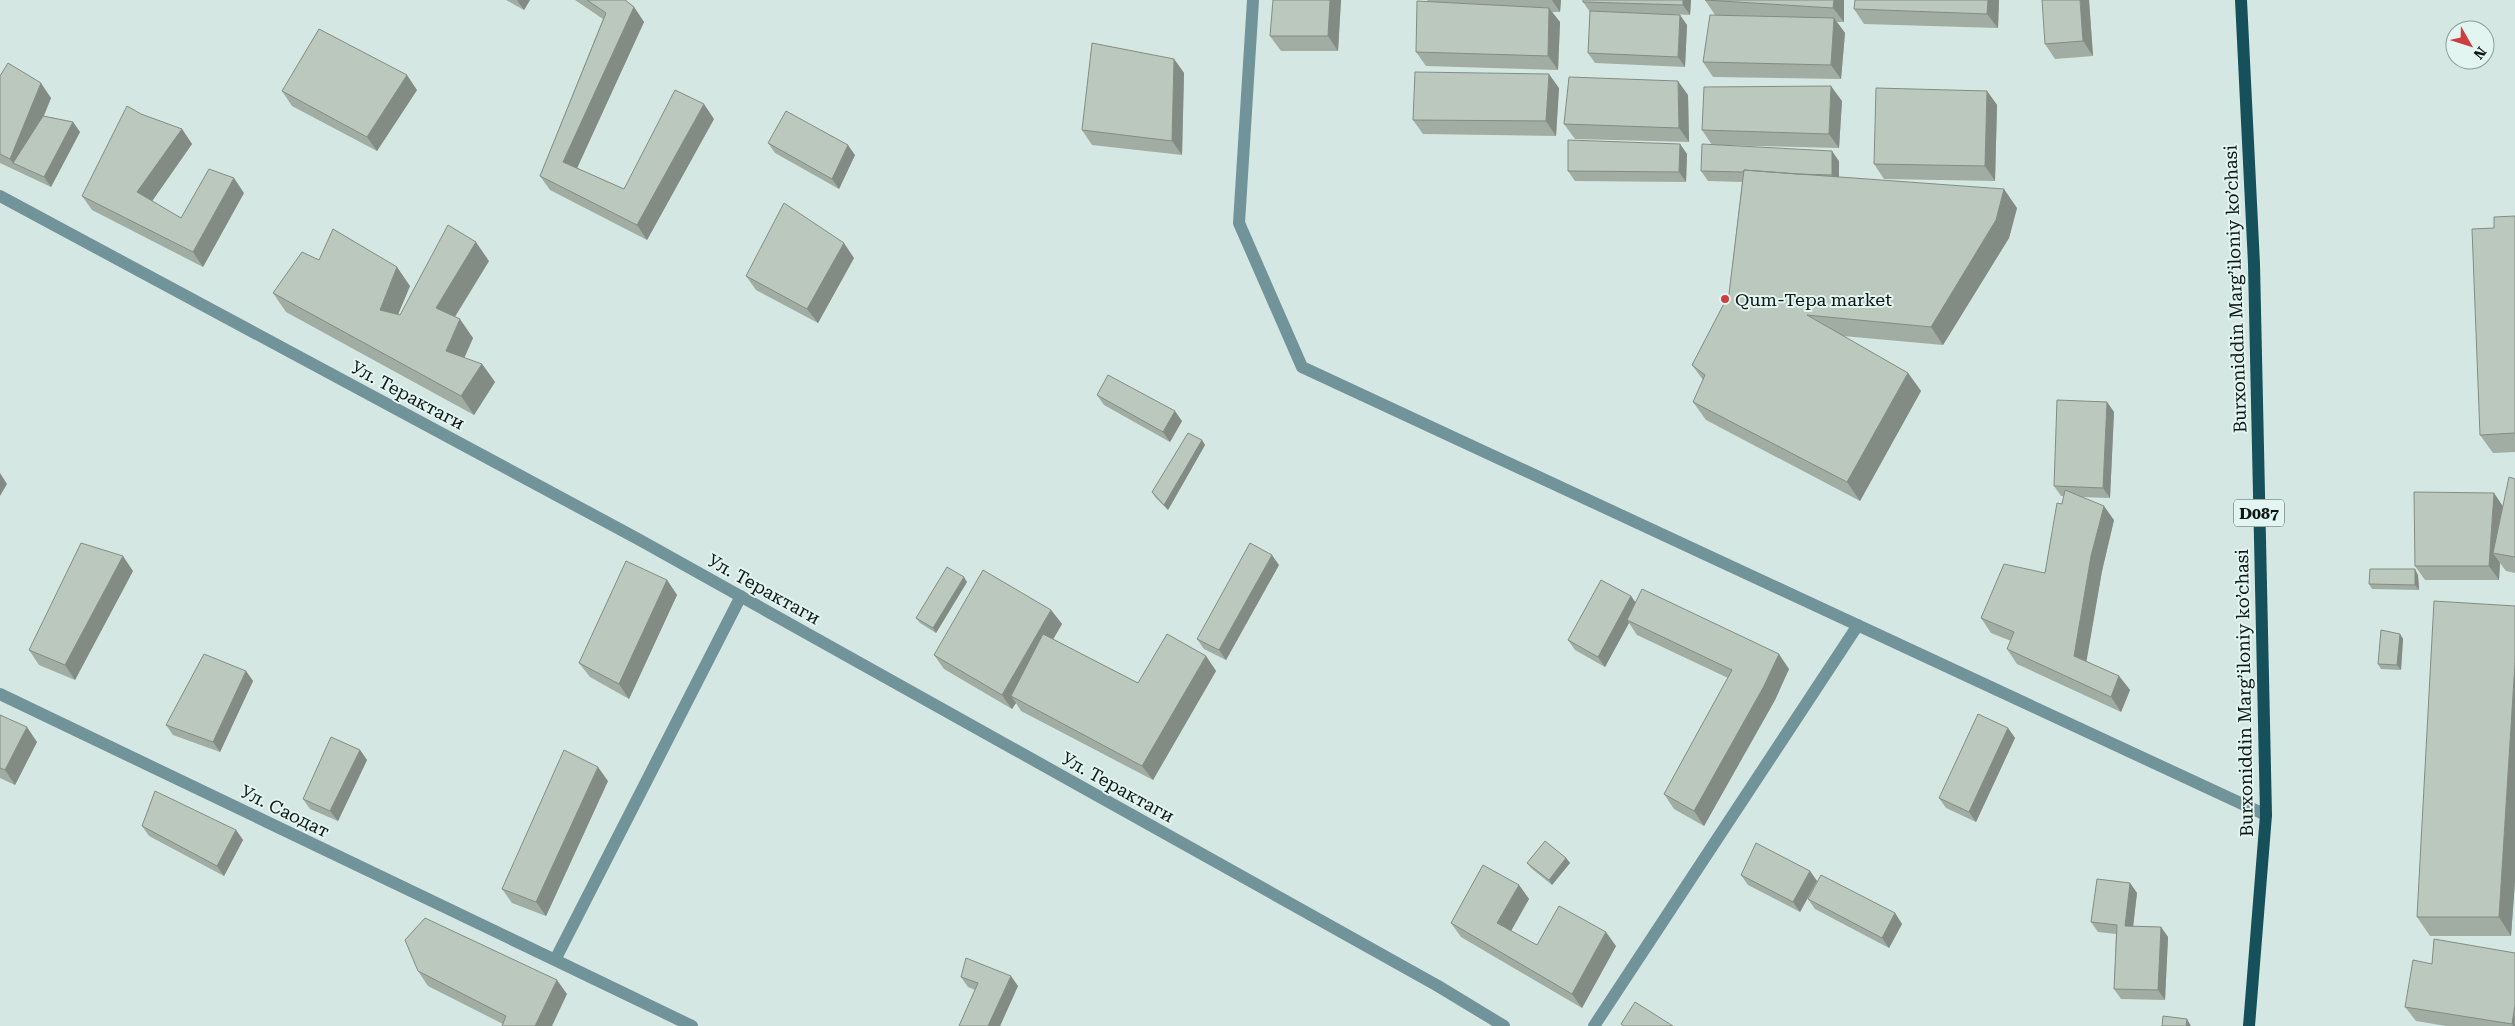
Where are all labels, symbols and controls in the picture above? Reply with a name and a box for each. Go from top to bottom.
north arrow [2445,20,2495,70]
text: N [2470,44,2490,63]
street label: Burxoniddin Marg’iloniy ko’chasi [2219,144,2251,433]
place label: Qum-Tepa market [1735,289,1892,310]
marker: Qum-Tepa market [1719,293,1731,305]
street label: Ул. Терактаги [348,356,468,434]
road number: D087 [2234,499,2284,526]
street label: Ул. Терактаги [704,549,824,629]
street label: Burxoniddin Marg’iloniy ko’chasi [2231,549,2257,837]
street label: Ул. Терактаги [1058,747,1178,827]
street label: Ул. Саодат [237,780,333,842]

